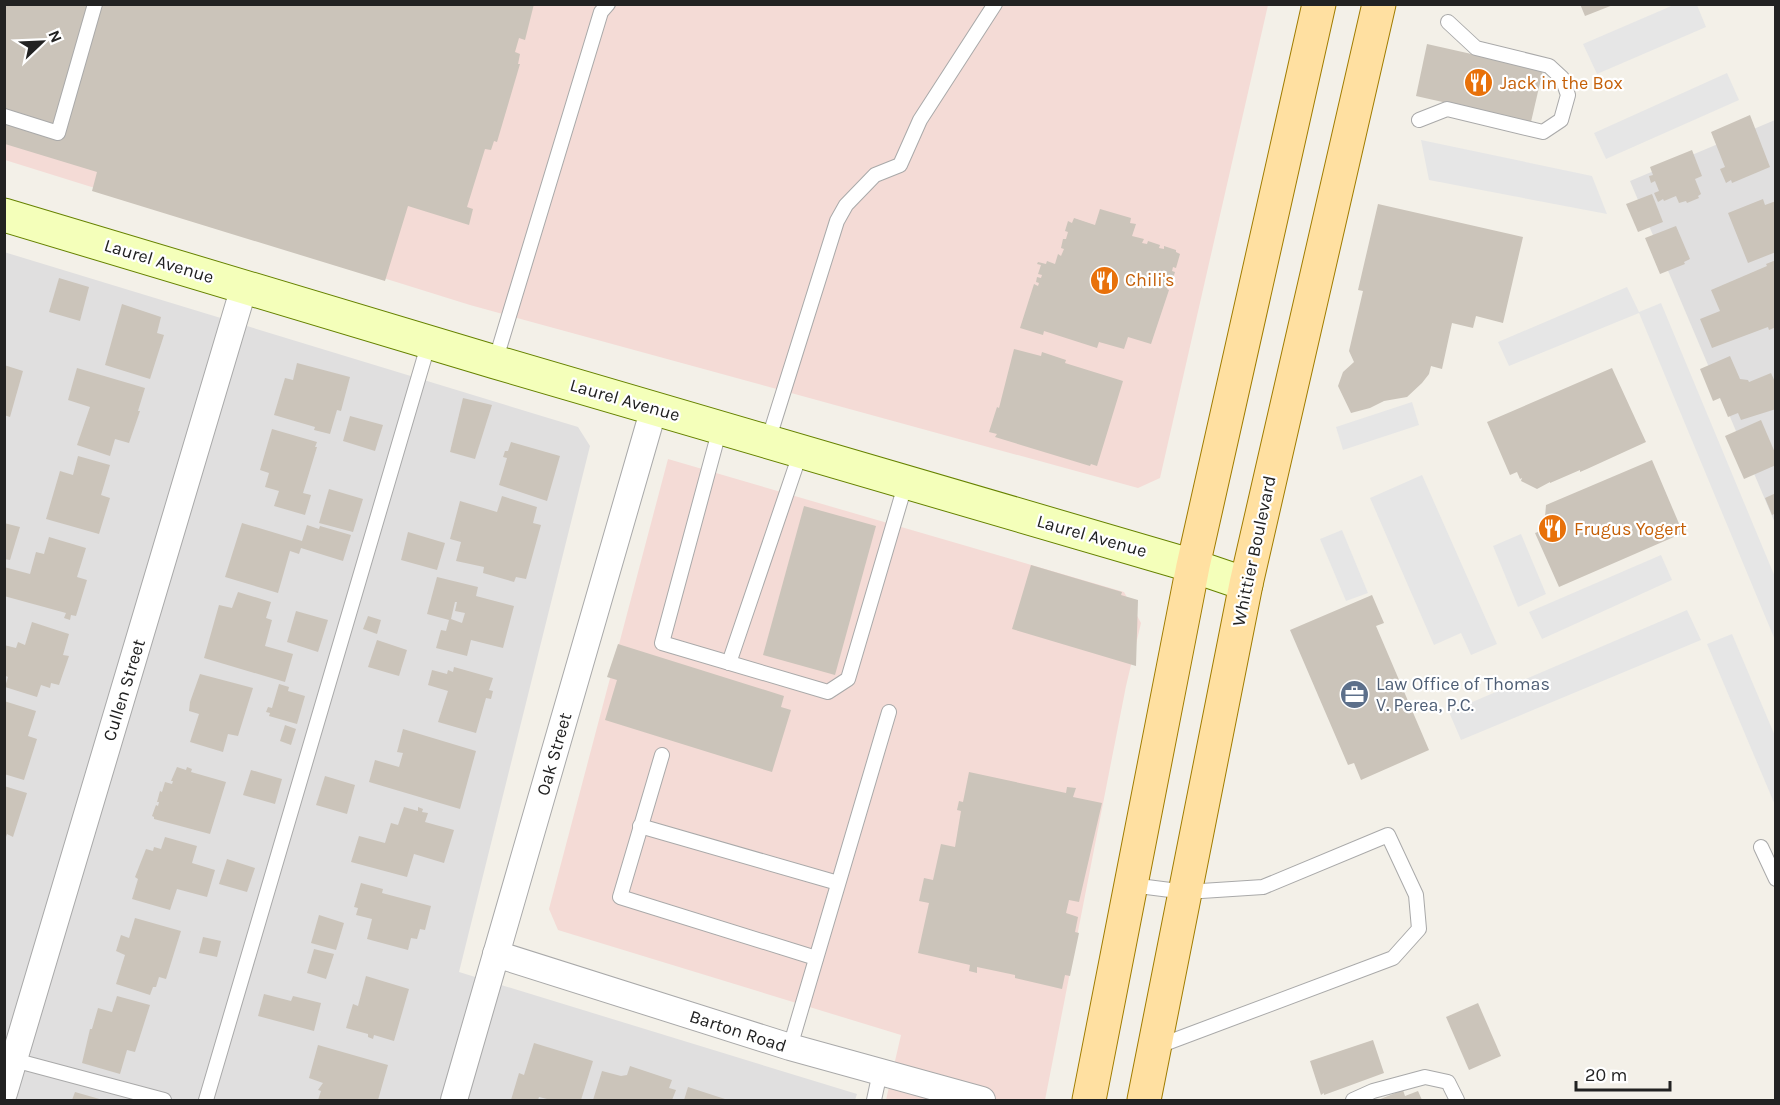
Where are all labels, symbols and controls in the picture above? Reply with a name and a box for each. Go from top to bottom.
north arrow [12,12,72,72]
text: N [44,27,66,45]
restaurant icon: Jack in the Box [1463,67,1495,99]
place label: Jack in the Box [1500,72,1623,94]
street label: Laurel Avenue [101,234,217,288]
restaurant icon: Chili's [1088,264,1120,296]
place label: Chili's [1125,269,1175,291]
street label: Laurel Avenue [567,374,683,426]
street label: Whittier Boulevard [1227,474,1281,628]
street label: Laurel Avenue [1034,510,1150,562]
restaurant icon: Frugus Yogert [1537,513,1569,545]
place label: Frugus Yogert [1574,518,1687,540]
street label: Cullen Street [98,636,150,744]
place label: Law Office of Thomas V. Perea, P.C. [1376,673,1550,716]
office icon: Law Office of Thomas V. Perea, P.C. [1339,678,1371,710]
street label: Oak Street [532,710,576,798]
street label: Barton Road [687,1005,789,1057]
scale bar [1576,1054,1670,1092]
text: 20 m [1585,1064,1627,1086]

